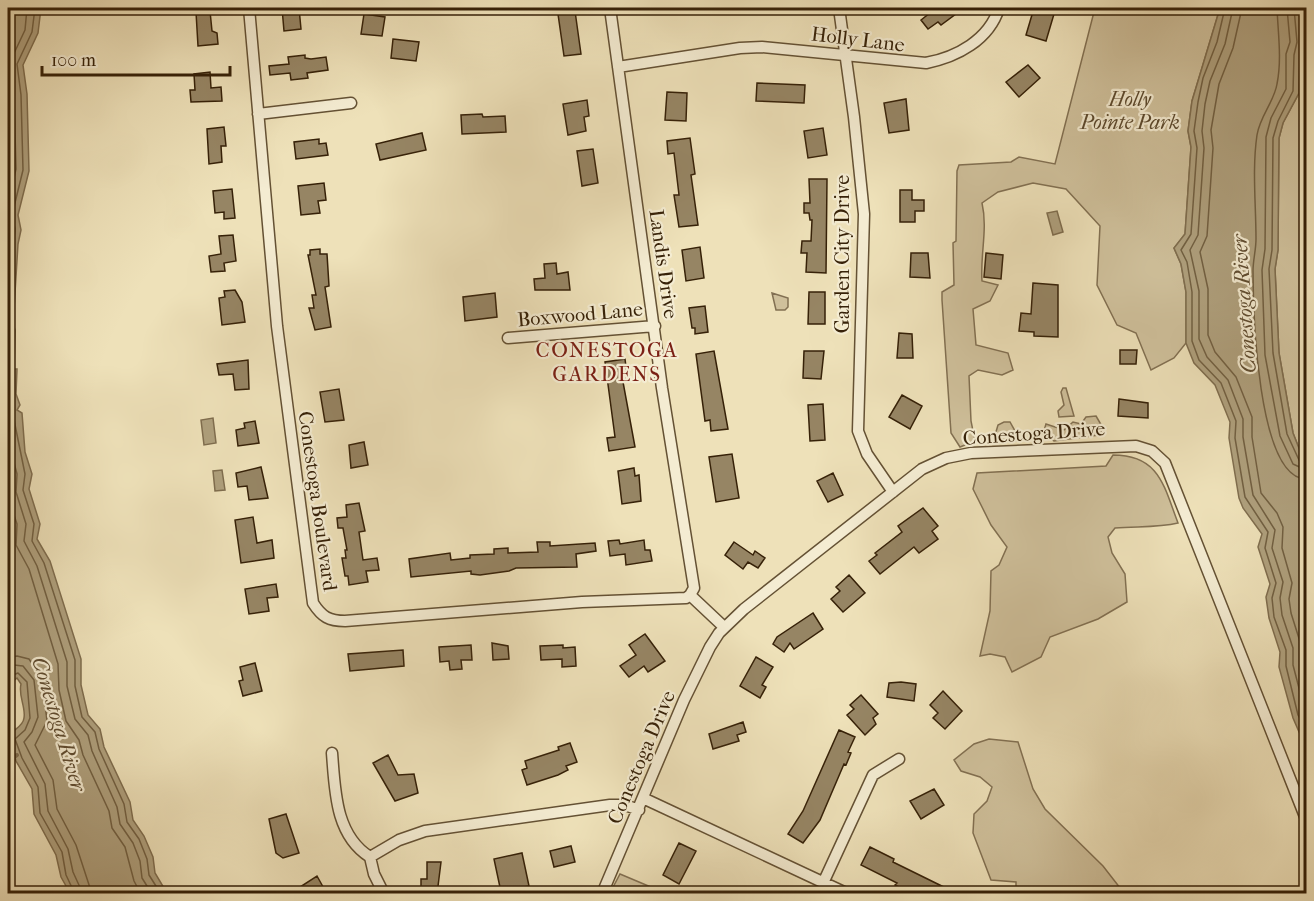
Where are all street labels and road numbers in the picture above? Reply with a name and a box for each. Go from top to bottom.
street label: Holly Lane [810,22,906,57]
street label: Garden City Drive [831,175,854,333]
street label: Landis Drive [644,208,683,320]
street label: Boxwood Lane [516,298,644,331]
street label: Conestoga Boulevard [293,410,342,594]
street label: Conestoga Drive [962,417,1106,450]
street label: Conestoga Drive [603,687,680,827]

